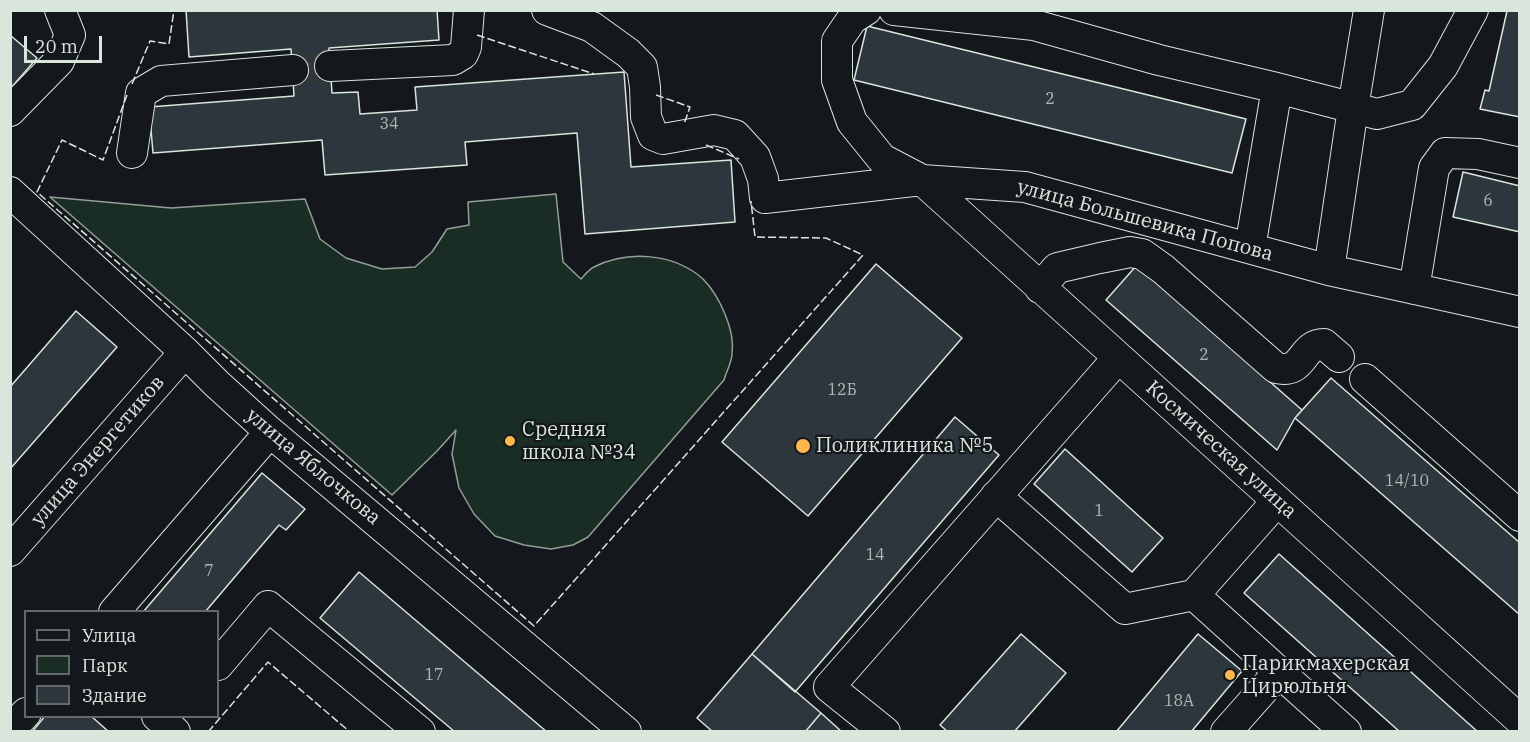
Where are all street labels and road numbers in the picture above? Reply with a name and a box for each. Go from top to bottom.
street label: улица Большевика Попова [1014,175,1276,267]
street label: улица Энергетиков [26,371,170,531]
street label: Космическая улица [1141,376,1301,524]
street label: улица Яблочкова [241,404,385,530]

